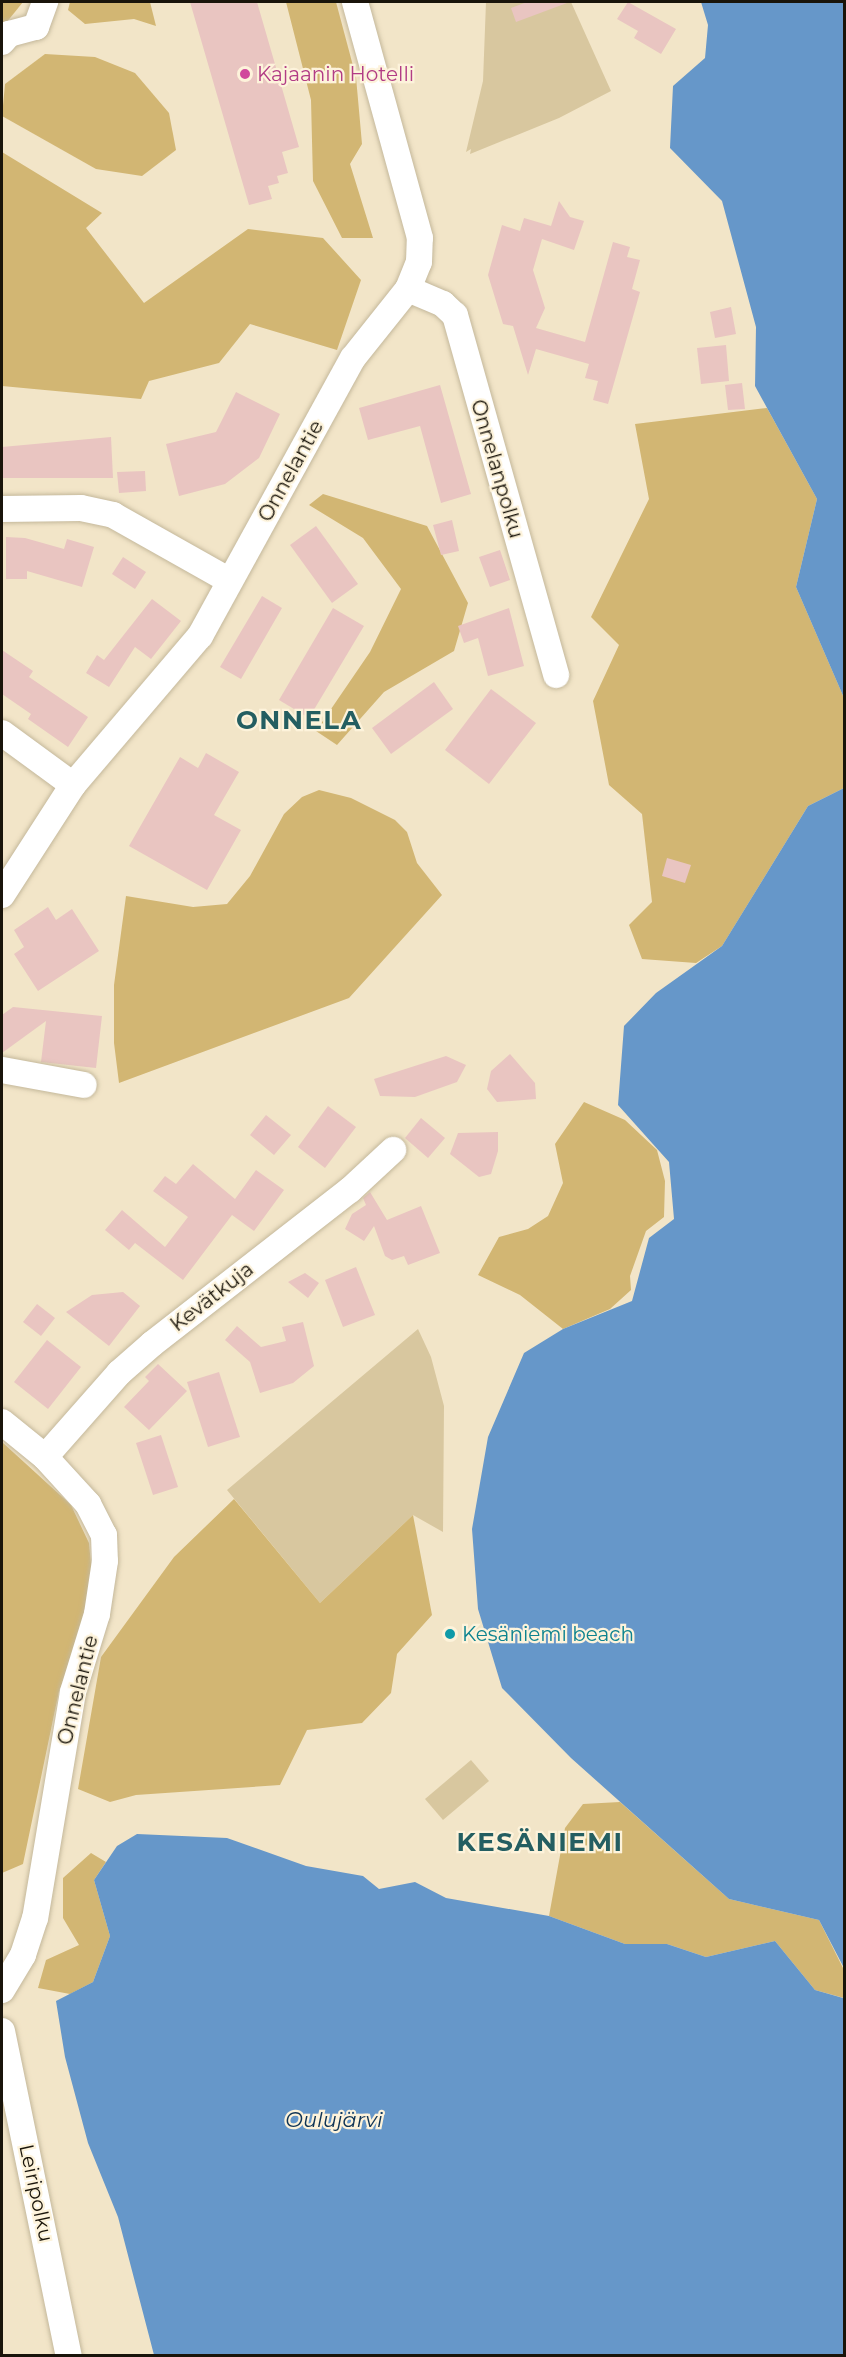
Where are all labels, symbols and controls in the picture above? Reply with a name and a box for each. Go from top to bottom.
place label: Kajaanin Hotelli [257,62,414,86]
marker: Kajaanin Hotelli [238,67,252,81]
street label: Onnelanpolku [466,397,528,541]
street label: Onnelantie [253,416,329,526]
district label: ONNELA [236,705,362,737]
street label: Kevätkuja [166,1257,258,1337]
place label: Kesäniemi beach [462,1622,634,1646]
marker: Kesäniemi beach [443,1627,457,1641]
street label: Onnelantie [53,1633,103,1747]
district label: KESÄNIEMI [456,1827,624,1859]
water label: Oulujärvi [285,2107,383,2133]
street label: Leiripolku [14,2142,58,2244]

